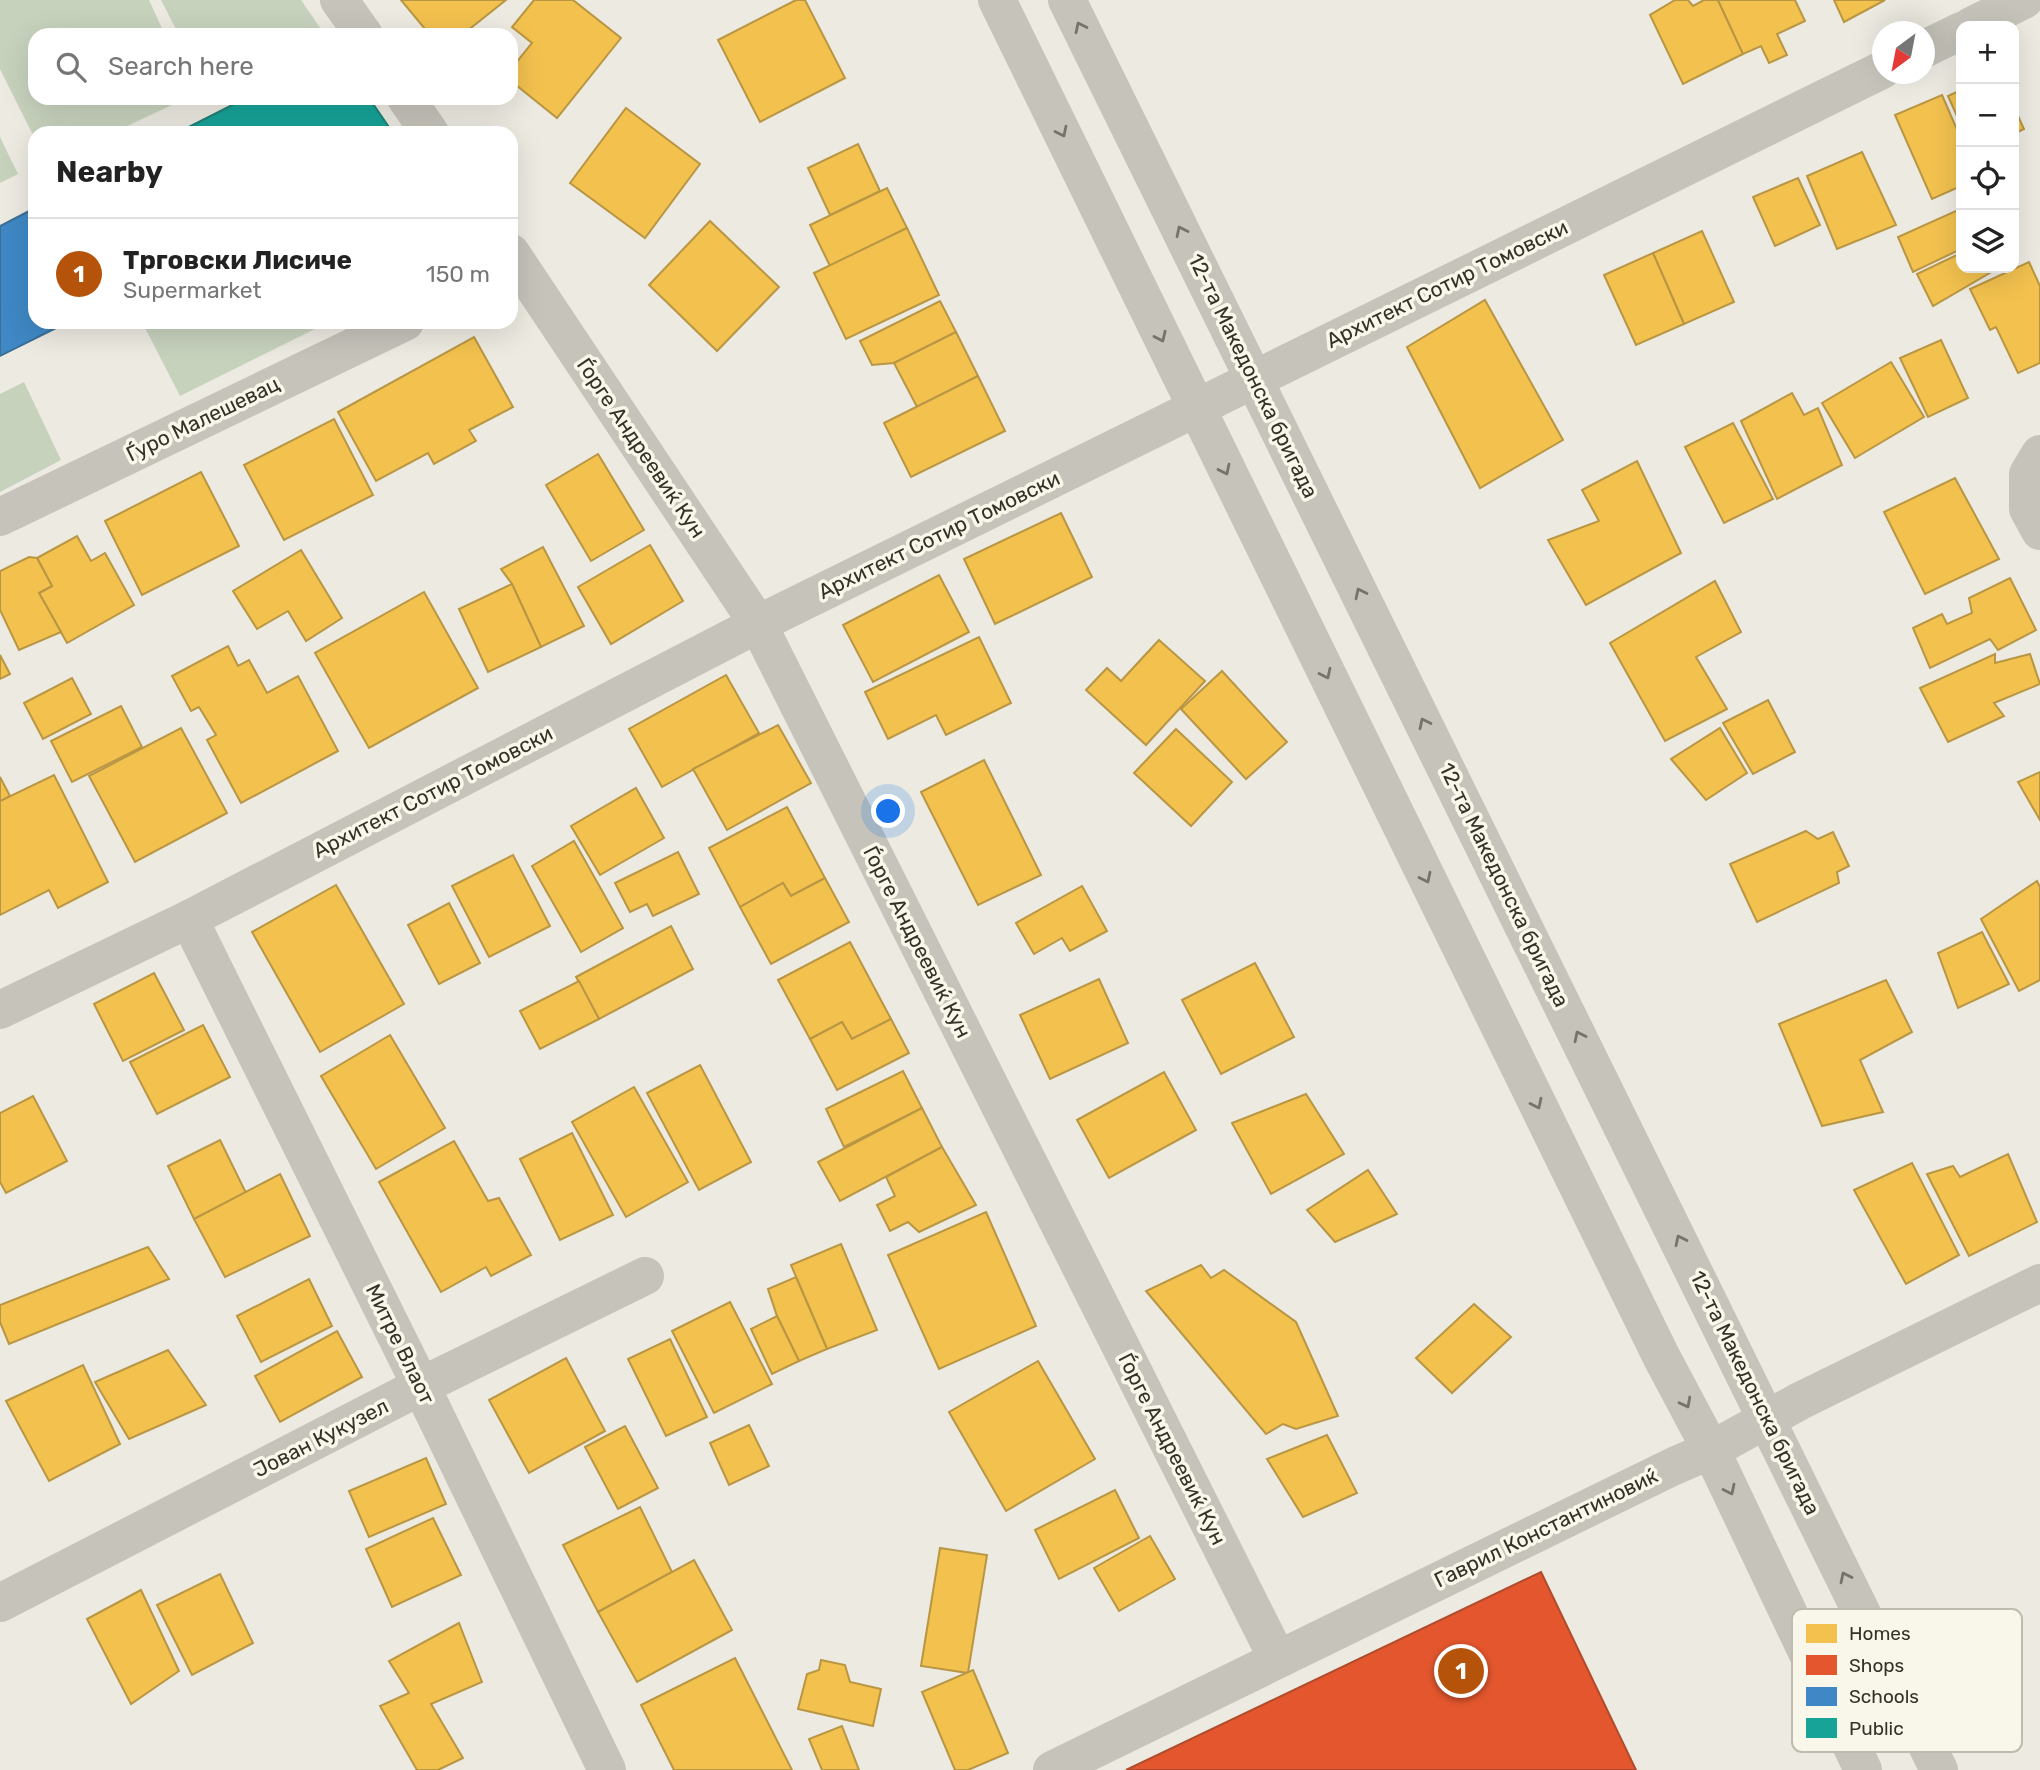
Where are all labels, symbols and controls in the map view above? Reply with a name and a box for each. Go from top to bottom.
north arrow [1872,21,1935,84]
map controls [1956,21,2019,273]
button: + [1956,21,2019,84]
one-way arrow [1074,22,1088,34]
search box [28,28,518,105]
icon: search [52,48,90,86]
text: Search here [108,51,254,82]
button: − [1956,84,2019,147]
one-way arrow [1054,125,1068,137]
button: locate [1956,147,2019,210]
text: Nearby [56,154,163,190]
button: layers [1956,210,2019,273]
street label: Архитект Сотир Томовски [1322,214,1572,353]
one-way arrow [1175,226,1189,238]
text: Трговски Лисиче [123,245,352,276]
street label: 12-та Македонска бригада [1183,250,1324,502]
text: 1 [73,260,85,288]
text: 150 m [426,260,490,288]
text: Supermarket [123,276,261,304]
one-way arrow [1153,330,1167,342]
street label: Ѓорге Андреевиќ Кун [572,353,711,543]
street label: Ѓуро Малешевац [122,371,283,466]
one-way arrow [1217,463,1231,475]
street label: Архитект Сотир Томовски [814,465,1064,604]
one-way arrow [1354,588,1368,600]
one-way arrow [1317,667,1331,679]
one-way arrow [1418,718,1432,730]
street label: Архитект Сотир Томовски [309,720,557,863]
street label: 12-та Македонска бригада [1434,759,1575,1011]
your location [871,794,905,828]
street label: Ѓорге Андреевиќ Кун [858,842,977,1042]
one-way arrow [1418,871,1432,883]
one-way arrow [1573,1031,1587,1043]
one-way arrow [1529,1097,1543,1109]
one-way arrow [1674,1235,1688,1247]
street label: 12-та Македонска бригада [1685,1267,1826,1519]
street label: Митре Влаот [361,1280,440,1408]
street label: Ѓорге Андреевиќ Кун [1113,1349,1232,1549]
street label: Јован Кукузел [249,1393,392,1482]
one-way arrow [1678,1396,1691,1408]
street label: Гаврил Константиновиќ [1430,1462,1662,1593]
one-way arrow [1722,1483,1736,1495]
one-way arrow [1839,1572,1853,1584]
legend [1792,1609,2022,1752]
text: Homes [1849,1622,1911,1645]
pin: 1 [1438,1645,1484,1697]
text: Shops [1849,1654,1904,1677]
text: Schools [1849,1685,1919,1708]
text: Public [1849,1717,1904,1740]

